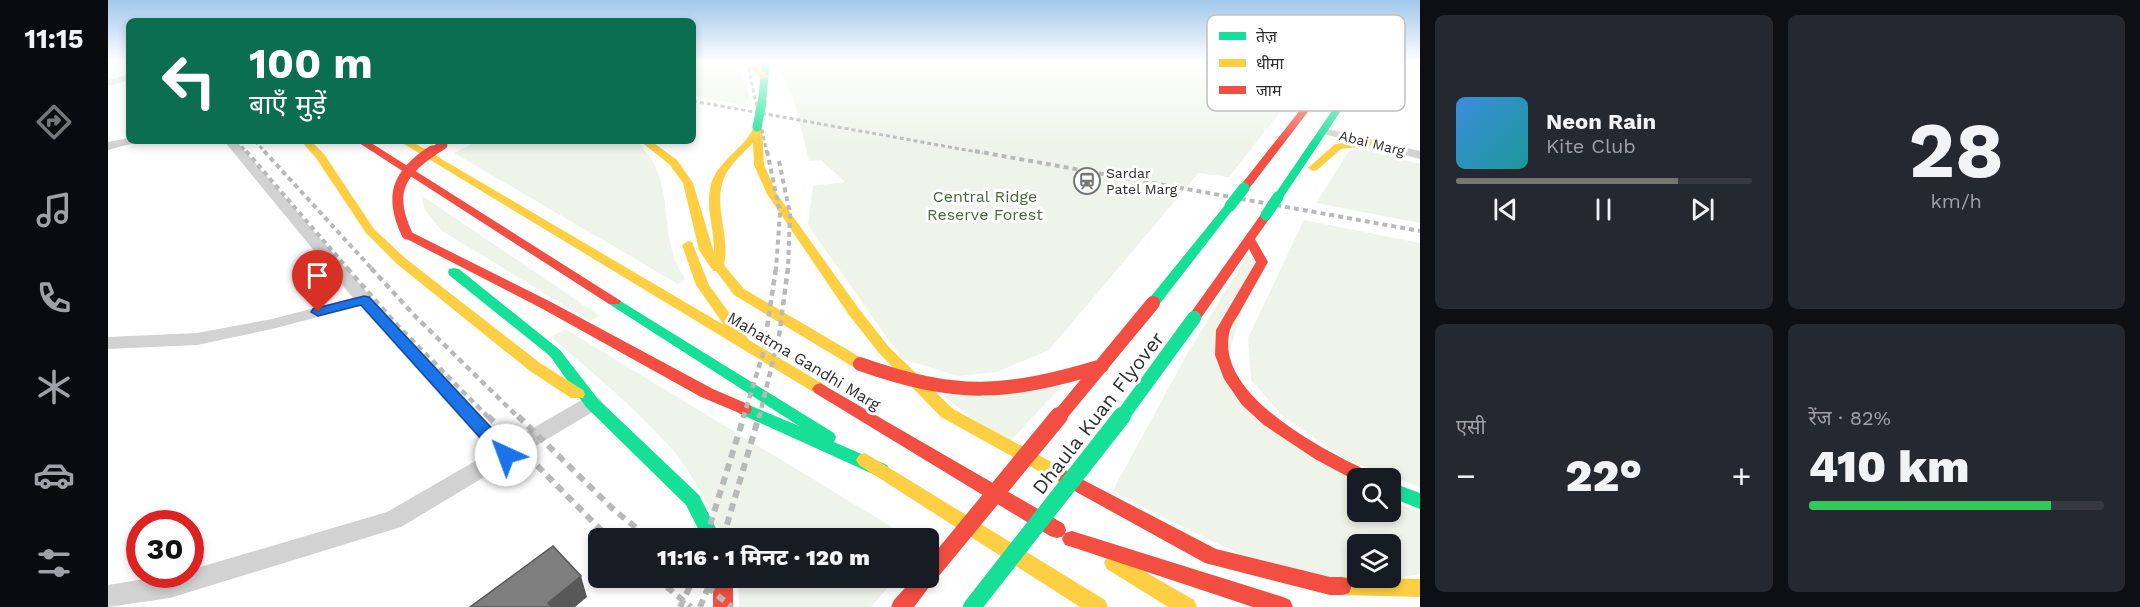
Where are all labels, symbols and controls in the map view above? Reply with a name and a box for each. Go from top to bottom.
legend [1207,15,1405,111]
text: 11:15 [25,23,83,55]
text: तेज़ [1256,27,1278,46]
text: 100 m [249,39,373,88]
icon: left [150,42,228,120]
text: धीमा [1256,54,1285,73]
text: जाम [1256,81,1282,100]
text: बाएँ मुड़ें [249,89,326,121]
icon: directions [33,101,75,143]
text: 28 [1909,104,2004,196]
text: Neon Rain [1546,109,1656,134]
street label: Abai Marg [1338,127,1407,159]
text: Kite Club [1546,134,1636,158]
place label: Sardar Patel Marg [1106,165,1178,197]
station icon: Sardar Patel Marg [1072,166,1102,196]
park label: Central Ridge Reserve Forest [927,187,1043,224]
icon: music [33,189,75,231]
text: km/h [1930,189,1982,213]
icon: previous [1489,193,1522,226]
icon: pause [1587,193,1620,226]
icon: next [1686,193,1719,226]
pin [292,250,343,312]
icon: arrive [301,259,334,292]
icon: phone [33,277,75,319]
street label: Mahatma Gandhi Marg [724,308,884,414]
street label: Dhaula Kuan Flyover [1027,327,1169,499]
icon: climate [33,366,75,408]
text: रेंज · 82% [1809,406,1891,430]
text: एसी [1456,415,1486,439]
position arrow [474,423,538,487]
text: 410 km [1809,440,1969,493]
text: 22° [1565,449,1642,502]
icon: car [33,454,75,496]
text: − [1456,456,1476,495]
text: + [1732,456,1751,495]
map controls [1347,468,1401,588]
button: search [1347,468,1401,522]
speed limit sign: 30 [126,510,204,588]
button: layers [1347,534,1401,588]
icon: filters [33,542,75,584]
text: 11:16 · 1 मिनट · 120 m [657,545,870,570]

